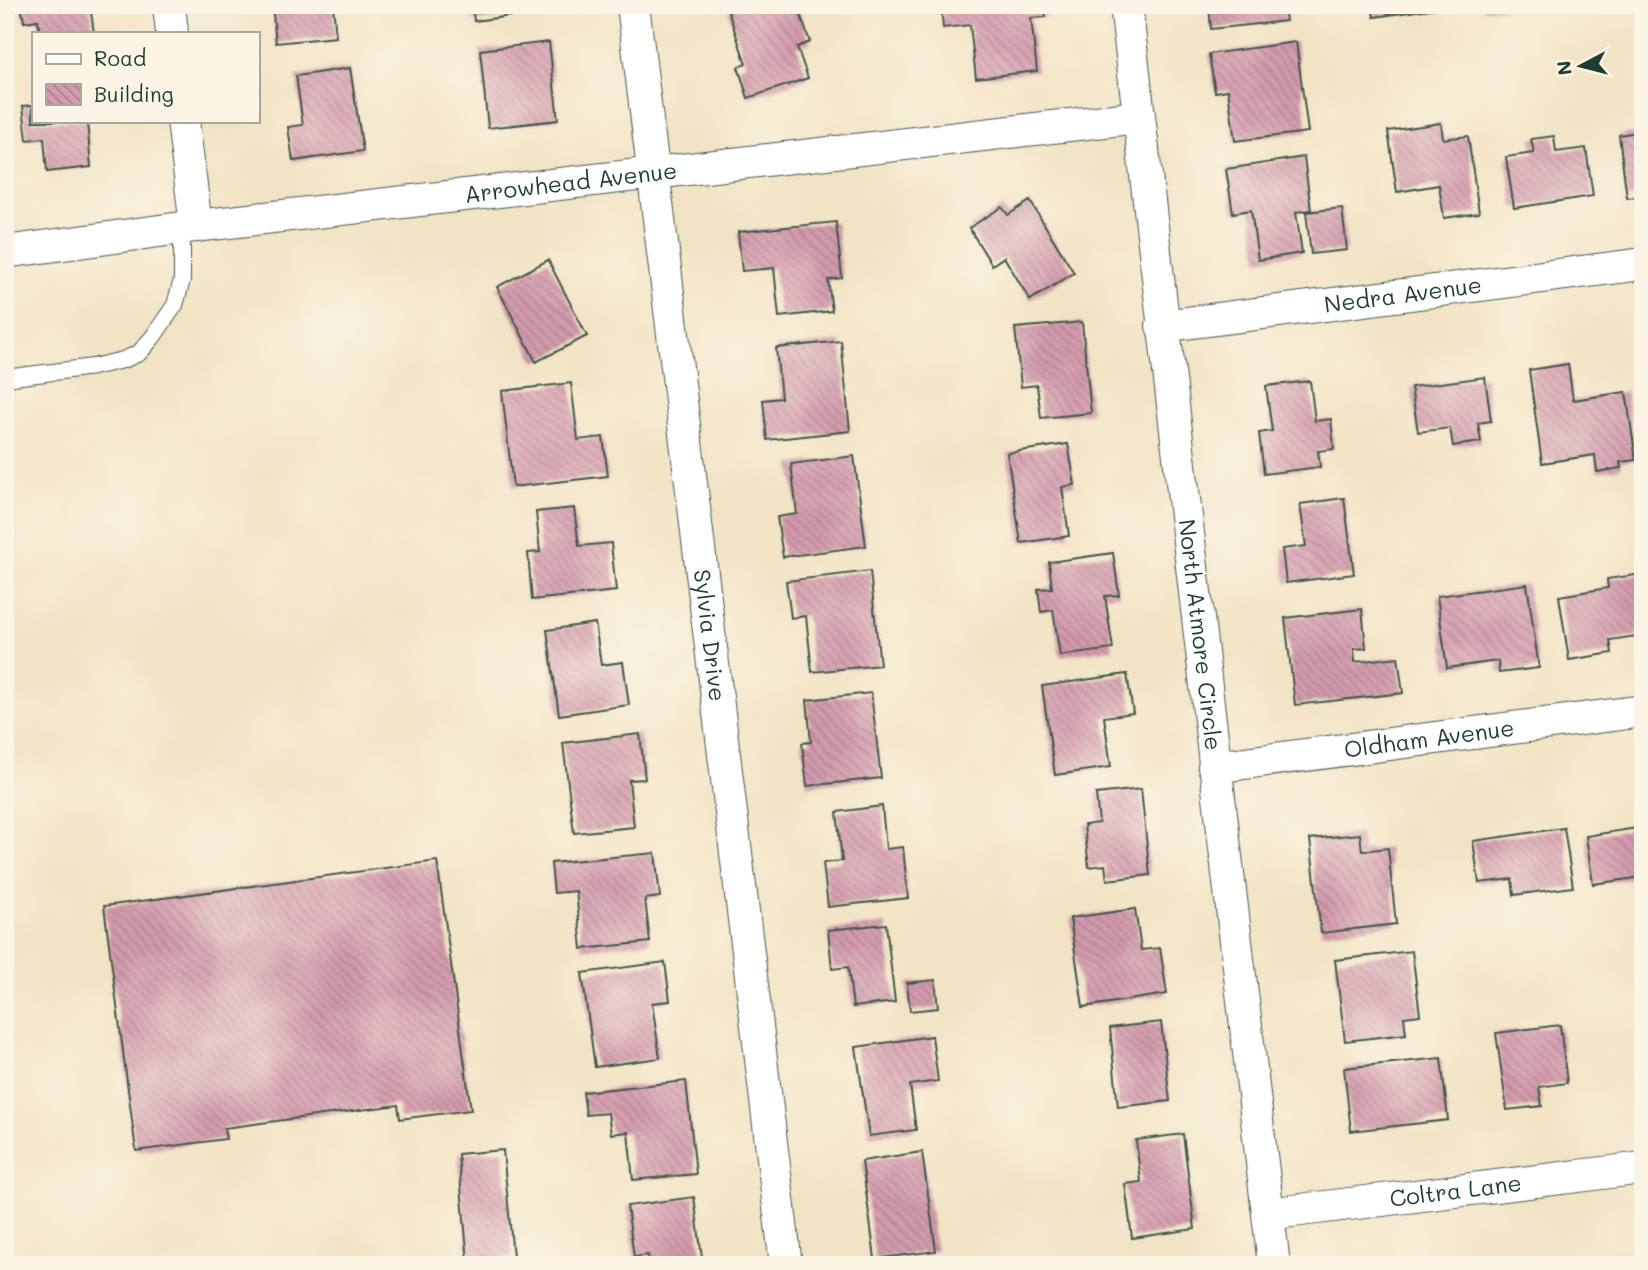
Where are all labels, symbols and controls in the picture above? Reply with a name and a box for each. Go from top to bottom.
legend [32,32,259,122]
north arrow [1546,32,1616,102]
text: Road [94,44,146,71]
text: N [1550,59,1577,77]
text: Building [94,80,174,107]
street label: Arrowhead Avenue [463,155,678,209]
street label: Nedra Avenue [1322,269,1484,319]
street label: North Atmore Circle [1172,517,1229,752]
street label: Sylvia Drive [688,568,733,703]
street label: Oldham Avenue [1342,712,1516,764]
street label: Coltra Lane [1388,1167,1523,1213]

